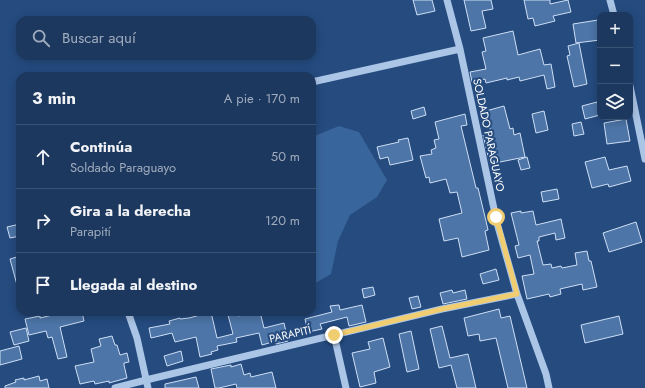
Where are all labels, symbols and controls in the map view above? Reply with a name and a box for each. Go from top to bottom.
map controls [597,12,633,120]
button: + [597,12,633,48]
search box [16,16,316,60]
icon: search [30,27,52,49]
text: Buscar aquí [62,27,136,49]
button: − [597,48,633,84]
street label: SOLDADO PARAGUAYO [469,77,509,193]
button: layers [597,84,633,120]
text: 3 min [32,86,76,110]
text: A pie · 170 m [224,89,300,108]
text: Continúa [70,136,132,158]
icon: ahead [32,146,54,168]
text: 50 m [271,147,300,166]
text: Soldado Paraguayo [70,158,176,177]
text: Gira a la derecha [70,200,191,222]
route start [487,208,505,226]
icon: right [32,210,54,232]
text: 120 m [265,211,300,230]
text: Parapití [70,222,111,241]
icon: arrive [32,274,54,296]
text: Llegada al destino [70,274,197,296]
street label: PARAPITÍ [268,321,313,347]
route end [325,326,343,344]

